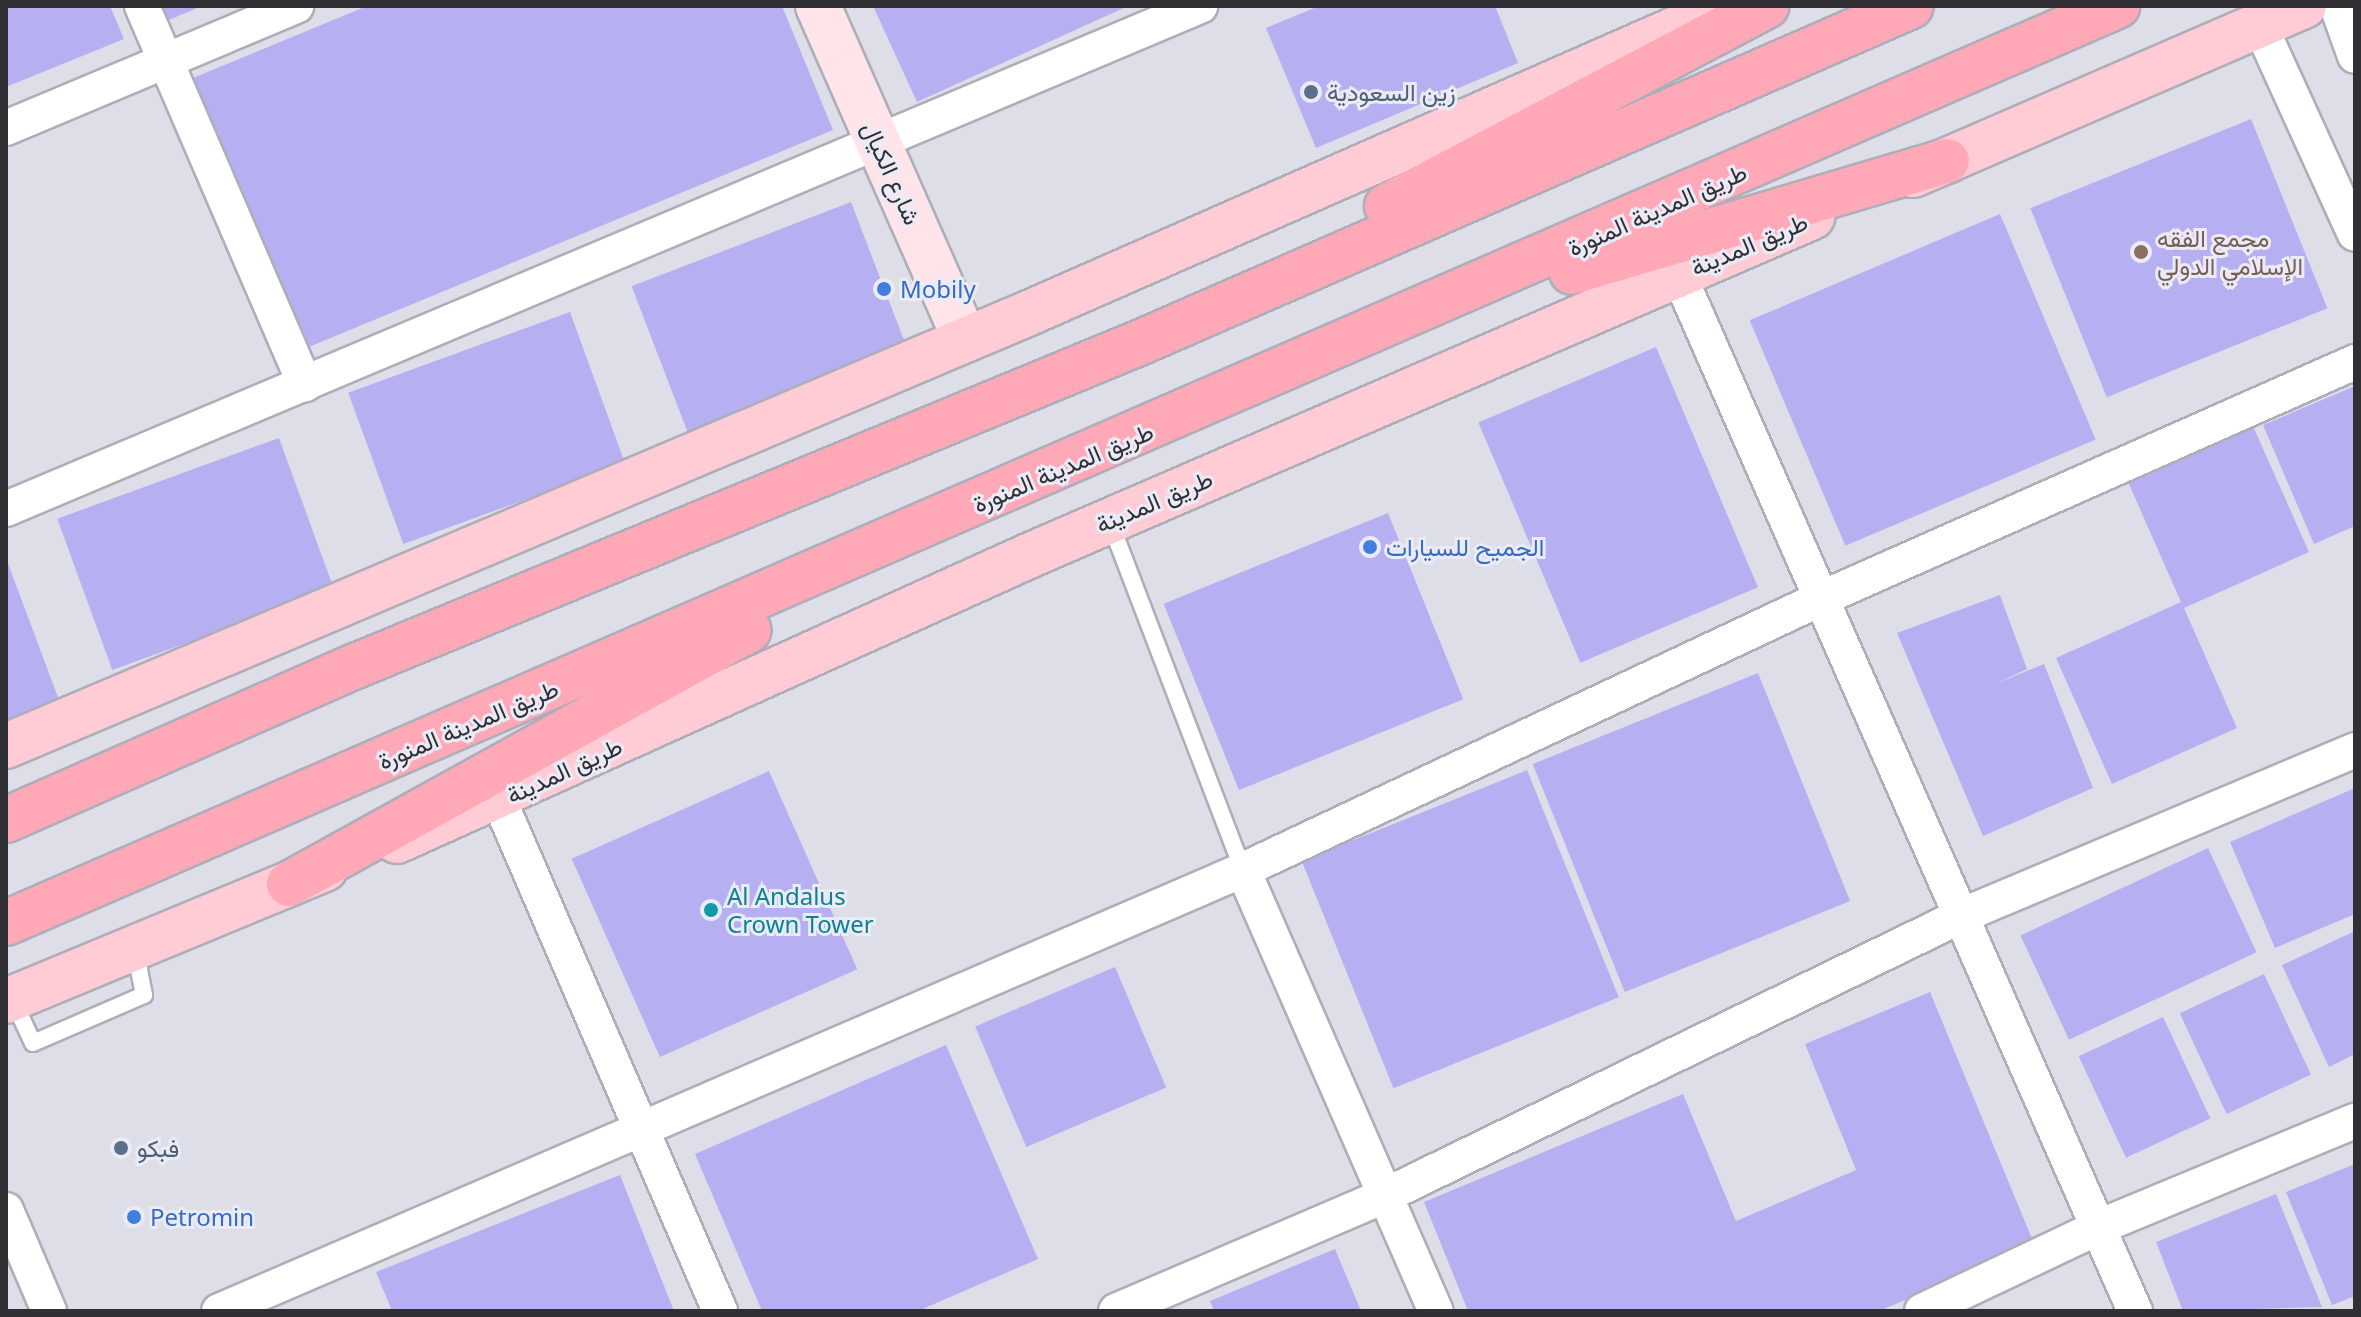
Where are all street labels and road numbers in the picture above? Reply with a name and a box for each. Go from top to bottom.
street label: شارع الكيال [857,117,927,229]
street label: طريق المدينة المنورة [1563,157,1751,261]
street label: طريق المدينة [1686,206,1812,282]
street label: طريق المدينة المنورة [969,416,1157,518]
street label: طريق المدينة [1091,463,1217,539]
street label: طريق المدينة المنورة [374,673,562,775]
street label: طريق المدينة [502,731,626,809]

